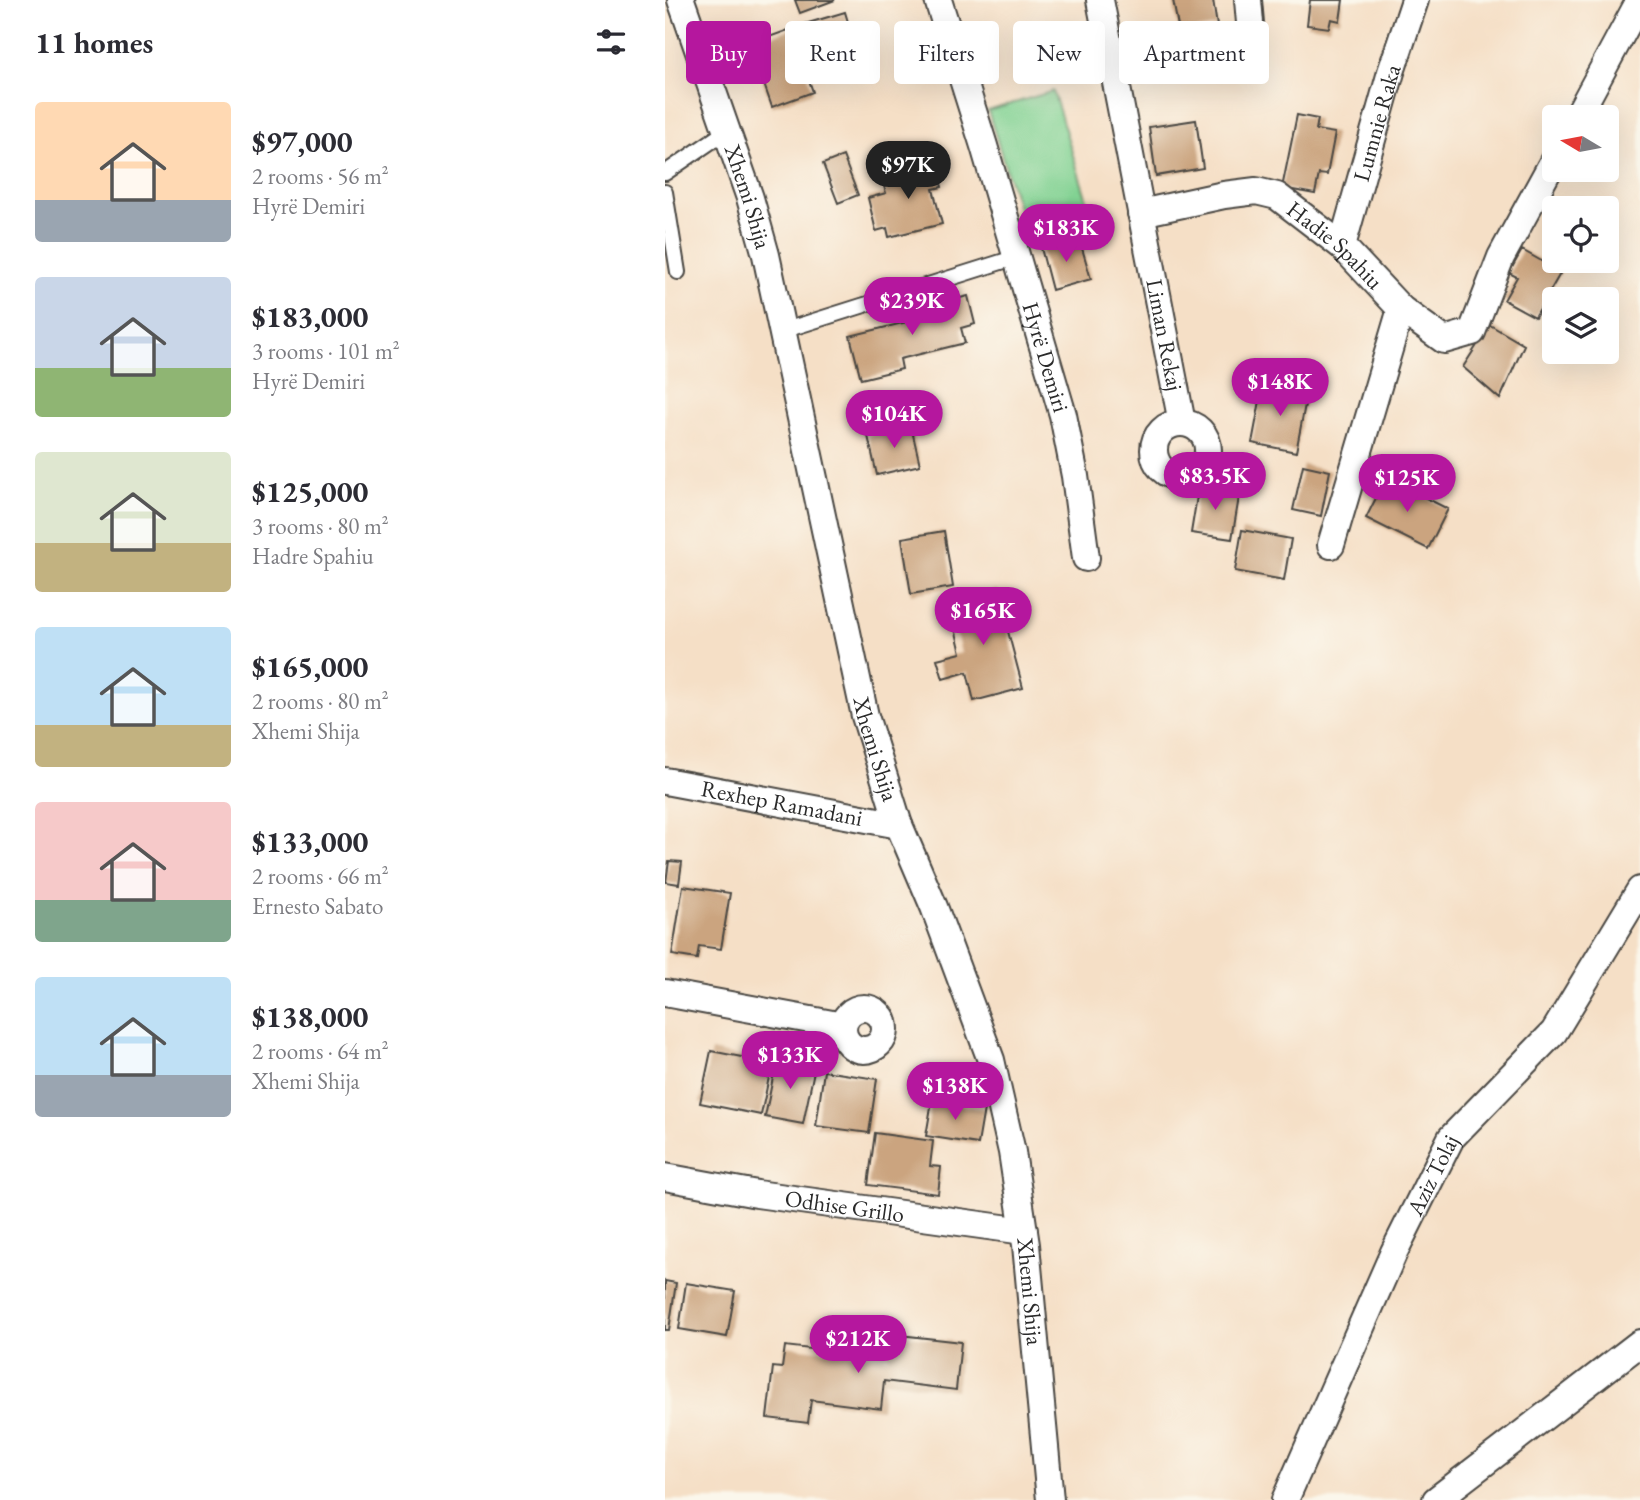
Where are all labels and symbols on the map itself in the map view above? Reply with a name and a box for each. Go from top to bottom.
street label: Lumnie Raka [1346,59,1408,185]
north arrow [1542,105,1619,182]
street label: Xhemi Shija [717,140,779,253]
pin: $97K [867,142,949,201]
street label: Hadie Spahiu [1281,194,1390,296]
pin: $183K [1017,204,1115,264]
street label: Liman Rekaj [1139,276,1190,393]
pin: $239K [863,278,961,337]
street label: Hyrë Demiri [1016,298,1076,416]
pin: $148K [1231,358,1329,418]
pin: $104K [845,391,943,450]
pin: $83.5K [1158,452,1272,512]
pin: $125K [1358,454,1456,514]
pin: $165K [934,588,1032,647]
street label: Xhemi Shija [846,693,906,806]
street label: Rexhep Ramadani [699,773,865,833]
pin: $133K [741,1032,839,1091]
pin: $138K [906,1062,1004,1122]
street label: Aziz Tolaj [1399,1129,1465,1221]
street label: Odhise Grillo [783,1183,906,1229]
street label: Xhemi Shija [1010,1235,1050,1347]
pin: $212K [809,1316,907,1375]

